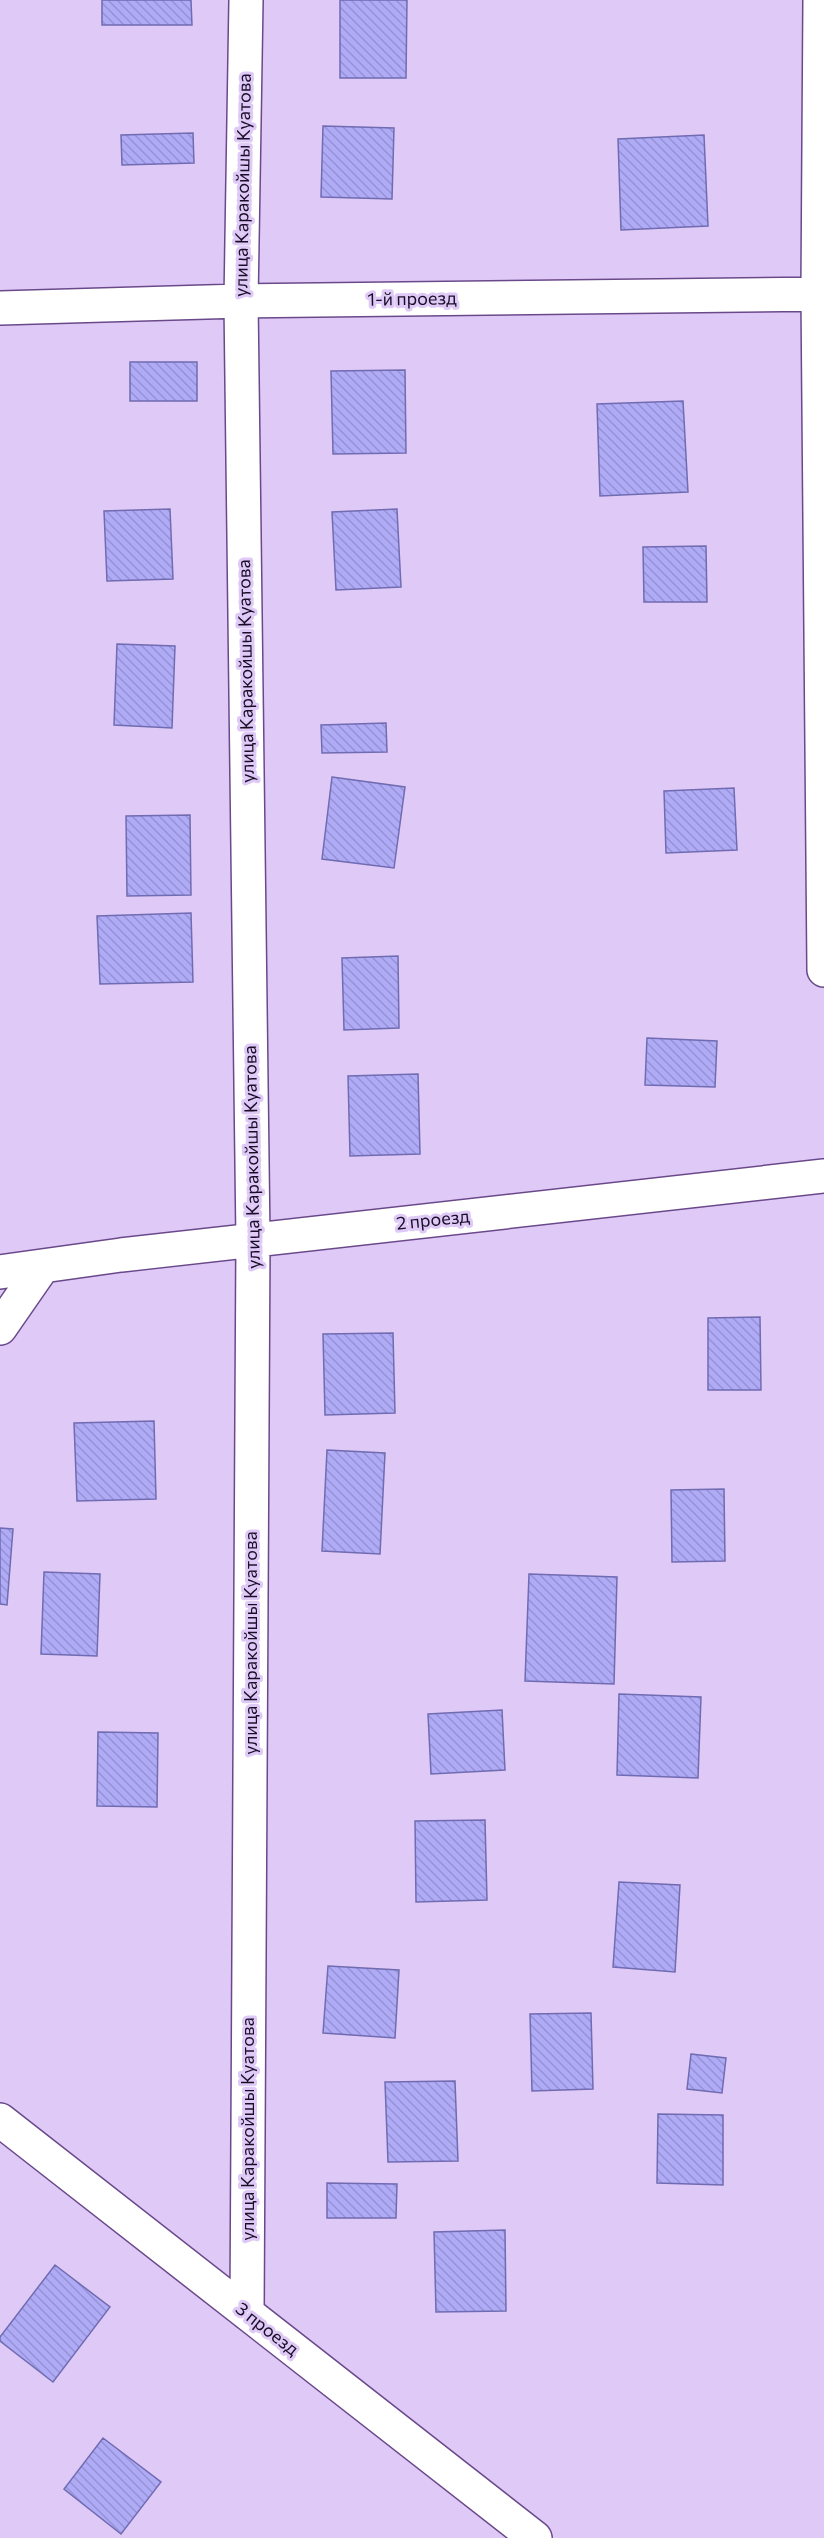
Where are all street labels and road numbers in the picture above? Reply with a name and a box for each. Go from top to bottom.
street label: улица Каракойшы Куатова [229,73,255,297]
street label: 1-й проезд [367,286,457,310]
street label: улица Каракойшы Куатова [232,559,258,783]
street label: улица Каракойшы Куатова [238,1045,264,1269]
street label: 2 проезд [395,1204,471,1234]
street label: улица Каракойшы Куатова [239,1531,261,1755]
street label: улица Каракойшы Куатова [236,2017,258,2241]
street label: 3 проезд [232,2297,304,2360]

